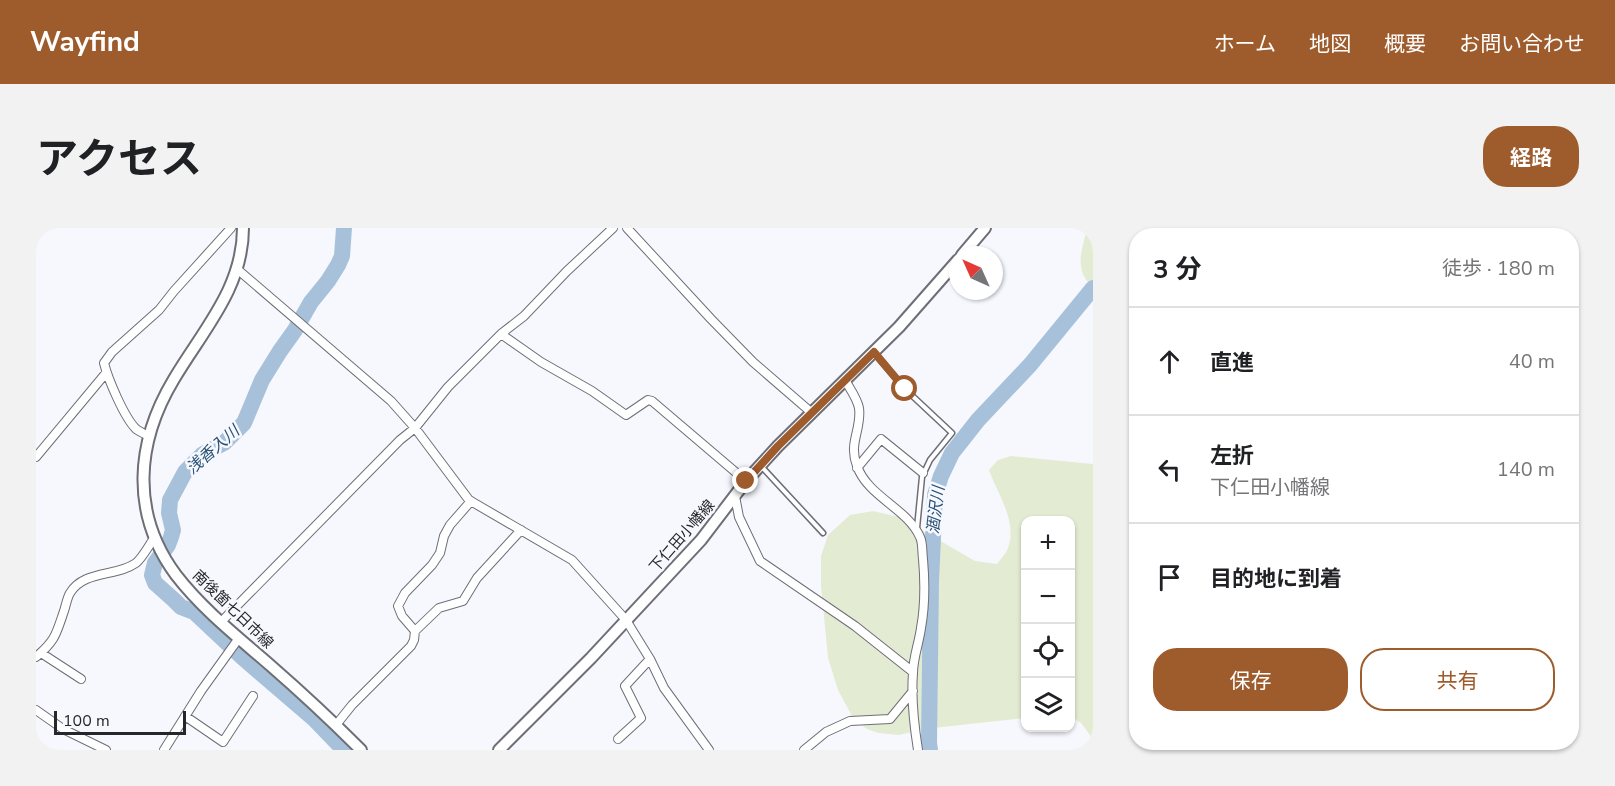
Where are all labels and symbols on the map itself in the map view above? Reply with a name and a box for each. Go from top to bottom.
north arrow [949,246,1003,300]
route start [891,375,917,401]
water label: 浅香入川 [182,419,246,479]
route end [732,467,758,493]
water label: 涸沢川 [922,483,950,535]
street label: 下仁田小幡線 [645,495,719,577]
street label: 南後箇七日市線 [188,565,278,653]
scale bar [54,708,186,736]

